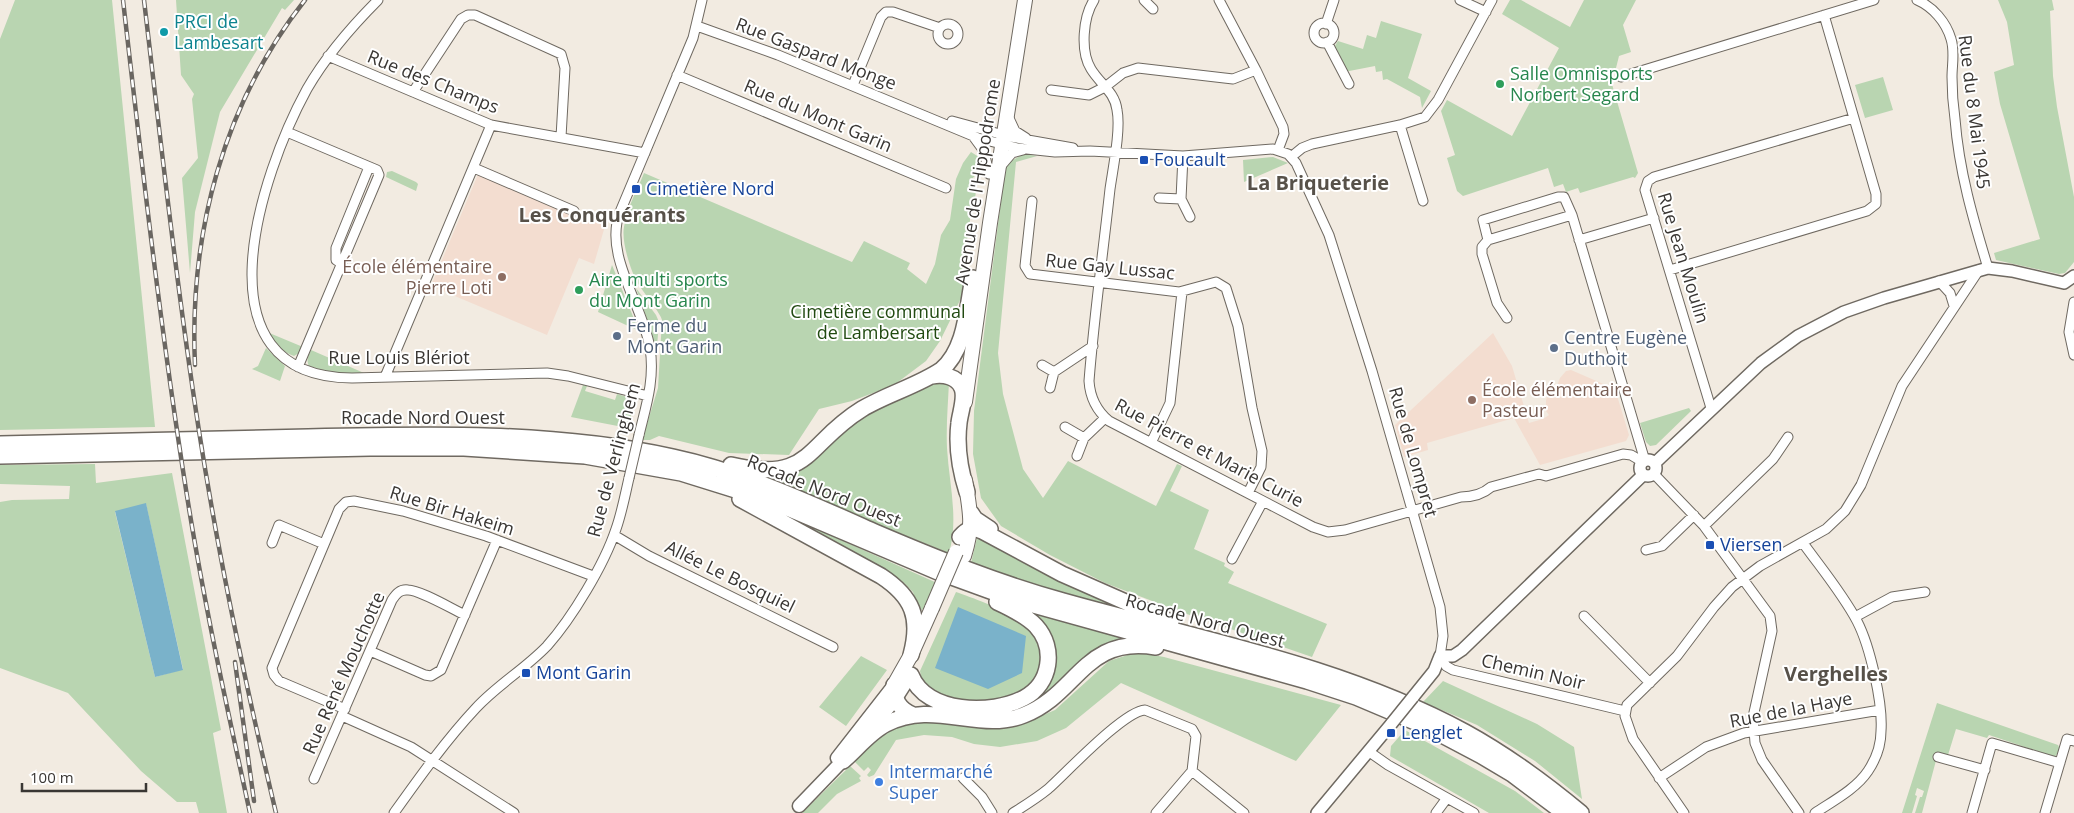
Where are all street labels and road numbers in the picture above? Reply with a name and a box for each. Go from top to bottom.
street label: Rue Gaspard Monge [732,11,900,95]
street label: Rue du 8 Mai 1945 [1954,33,1996,190]
street label: Rue des Champs [364,44,503,118]
street label: Rue du Mont Garin [741,73,896,157]
street label: Avenue de l'Hippodrome [949,77,1005,287]
street label: Rue Jean Moulin [1653,189,1715,326]
street label: Rue Gay Lussac [1044,247,1176,285]
street label: Rue Louis Blériot [328,345,470,369]
street label: Rue de Verlinghem [581,380,645,539]
street label: Rue de Lompret [1384,384,1444,520]
street label: Rue Pierre et Marie Curie [1111,392,1308,512]
street label: Rocade Nord Ouest [341,405,505,429]
street label: Rocade Nord Ouest [744,448,905,532]
street label: Rue Bir Hakeim [387,480,518,540]
street label: Allée Le Bosquiel [661,534,799,618]
street label: Rocade Nord Ouest [1123,587,1288,653]
street label: Rue René Mouchotte [296,588,390,758]
street label: Chemin Noir [1479,647,1588,695]
street label: Rue de la Haye [1727,685,1854,733]

